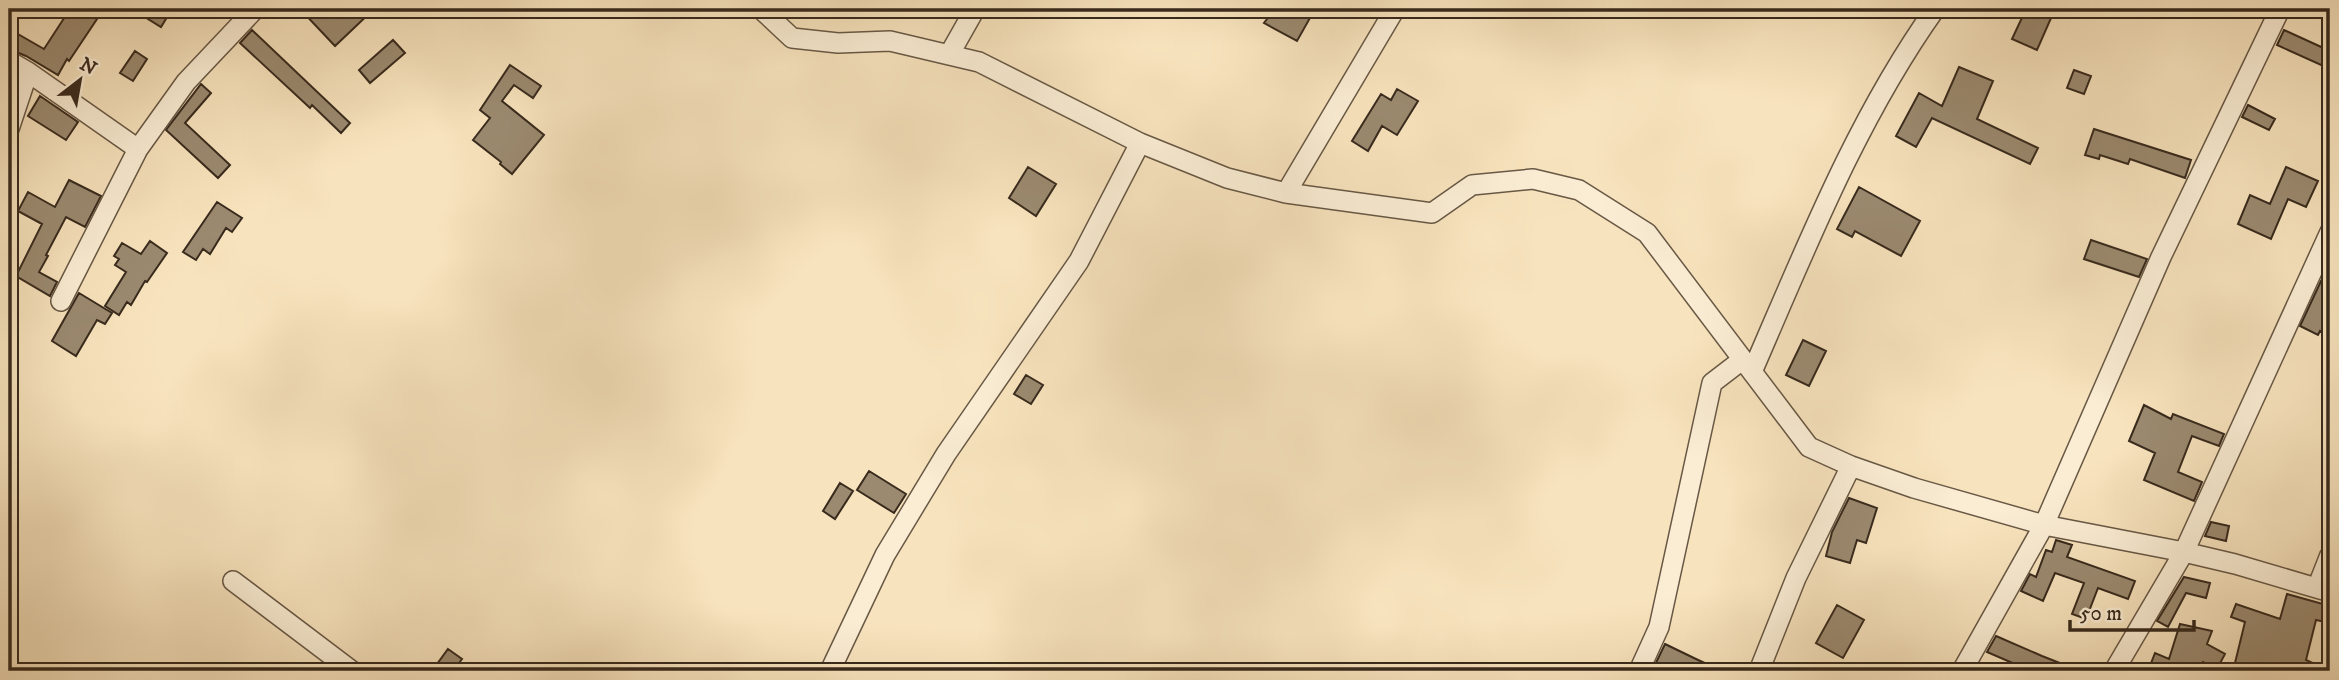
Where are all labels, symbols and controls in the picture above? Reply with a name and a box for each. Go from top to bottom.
north arrow [46,46,116,116]
text: N [75,53,101,81]
scale bar [2070,589,2194,633]
text: 50 m [2080,601,2122,627]

